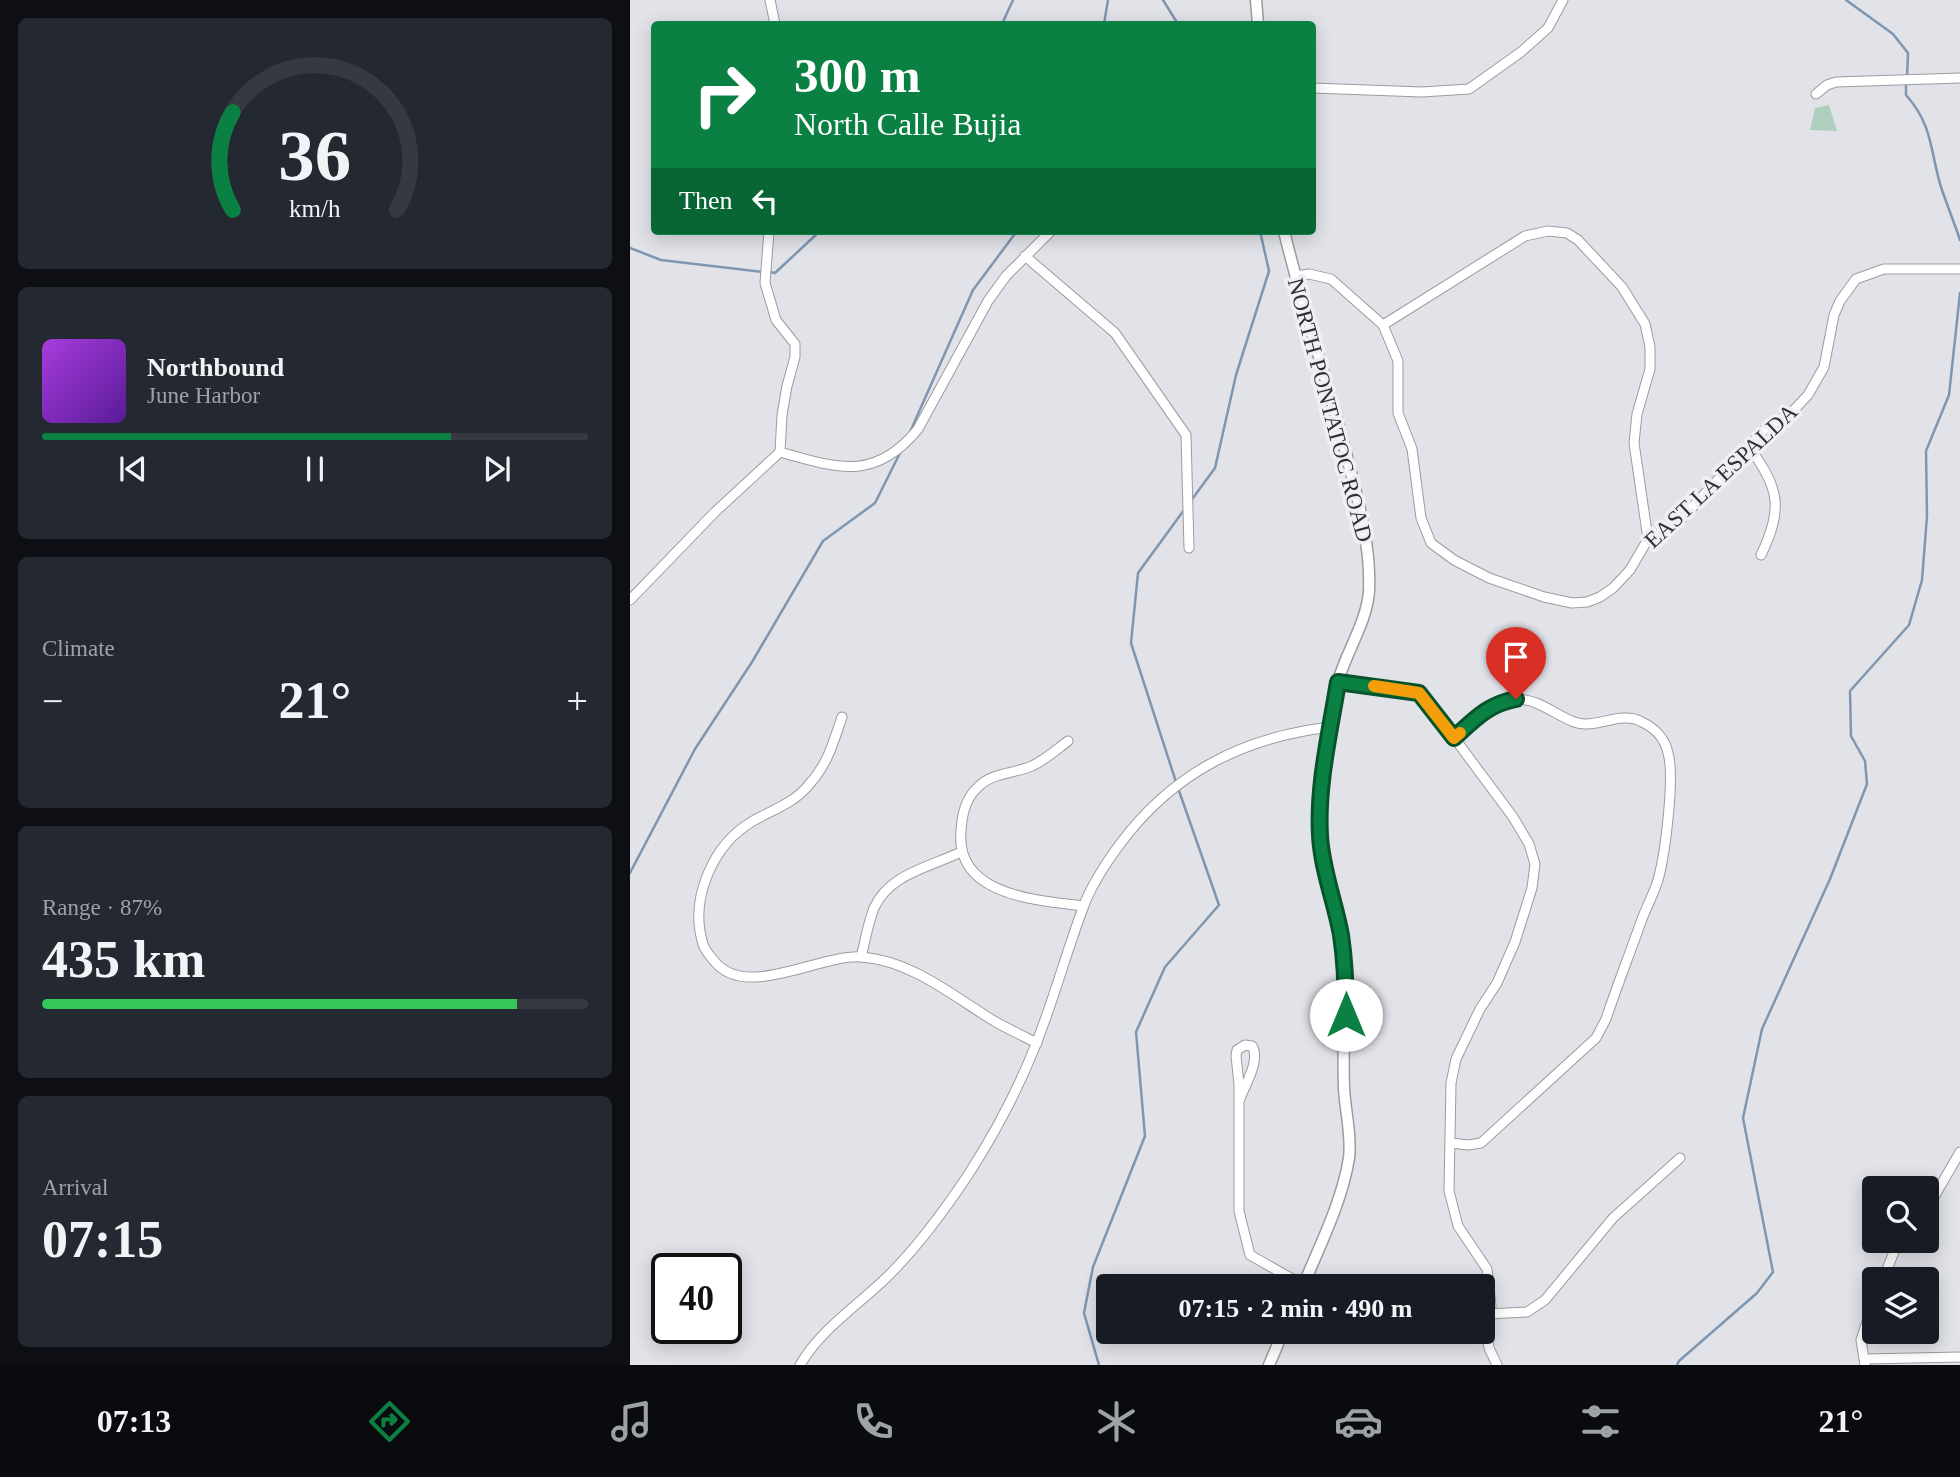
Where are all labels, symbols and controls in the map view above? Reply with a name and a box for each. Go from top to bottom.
text: 300 m [794,48,921,103]
icon: right [679,49,770,140]
text: North Calle Bujia [794,106,1022,142]
text: 36 [279,115,351,196]
icon: left [746,182,784,220]
text: Then [679,186,732,215]
text: km/h [289,195,341,222]
street label: NORTH PONTATOC ROAD [1283,275,1377,545]
text: Northbound [147,353,284,382]
text: June Harbor [147,383,260,408]
street label: EAST LA ESPALDA [1640,399,1803,553]
icon: previous [114,450,152,488]
icon: pause [296,450,334,488]
icon: next [478,450,516,488]
pin [1486,627,1546,699]
text: Climate [42,636,115,661]
icon: arrive [1497,638,1535,676]
text: 21° [279,672,351,729]
text: − [42,680,63,722]
text: + [567,680,588,722]
text: Range · 87% [42,895,162,920]
text: 435 km [42,931,205,988]
position arrow [1309,978,1383,1052]
text: Arrival [42,1175,108,1200]
map controls [1862,1176,1939,1344]
button: search [1862,1176,1939,1253]
text: 07:15 [42,1211,163,1268]
speed limit sign: 40 [651,1253,742,1344]
button: layers [1862,1267,1939,1344]
text: 07:15 · 2 min · 490 m [1179,1294,1413,1323]
icon: directions [365,1397,414,1446]
icon: music [607,1397,656,1446]
icon: phone [849,1397,898,1446]
icon: climate [1092,1397,1141,1446]
icon: car [1334,1397,1383,1446]
icon: filters [1576,1397,1625,1446]
text: 07:13 [97,1403,171,1439]
text: 21° [1819,1403,1863,1439]

